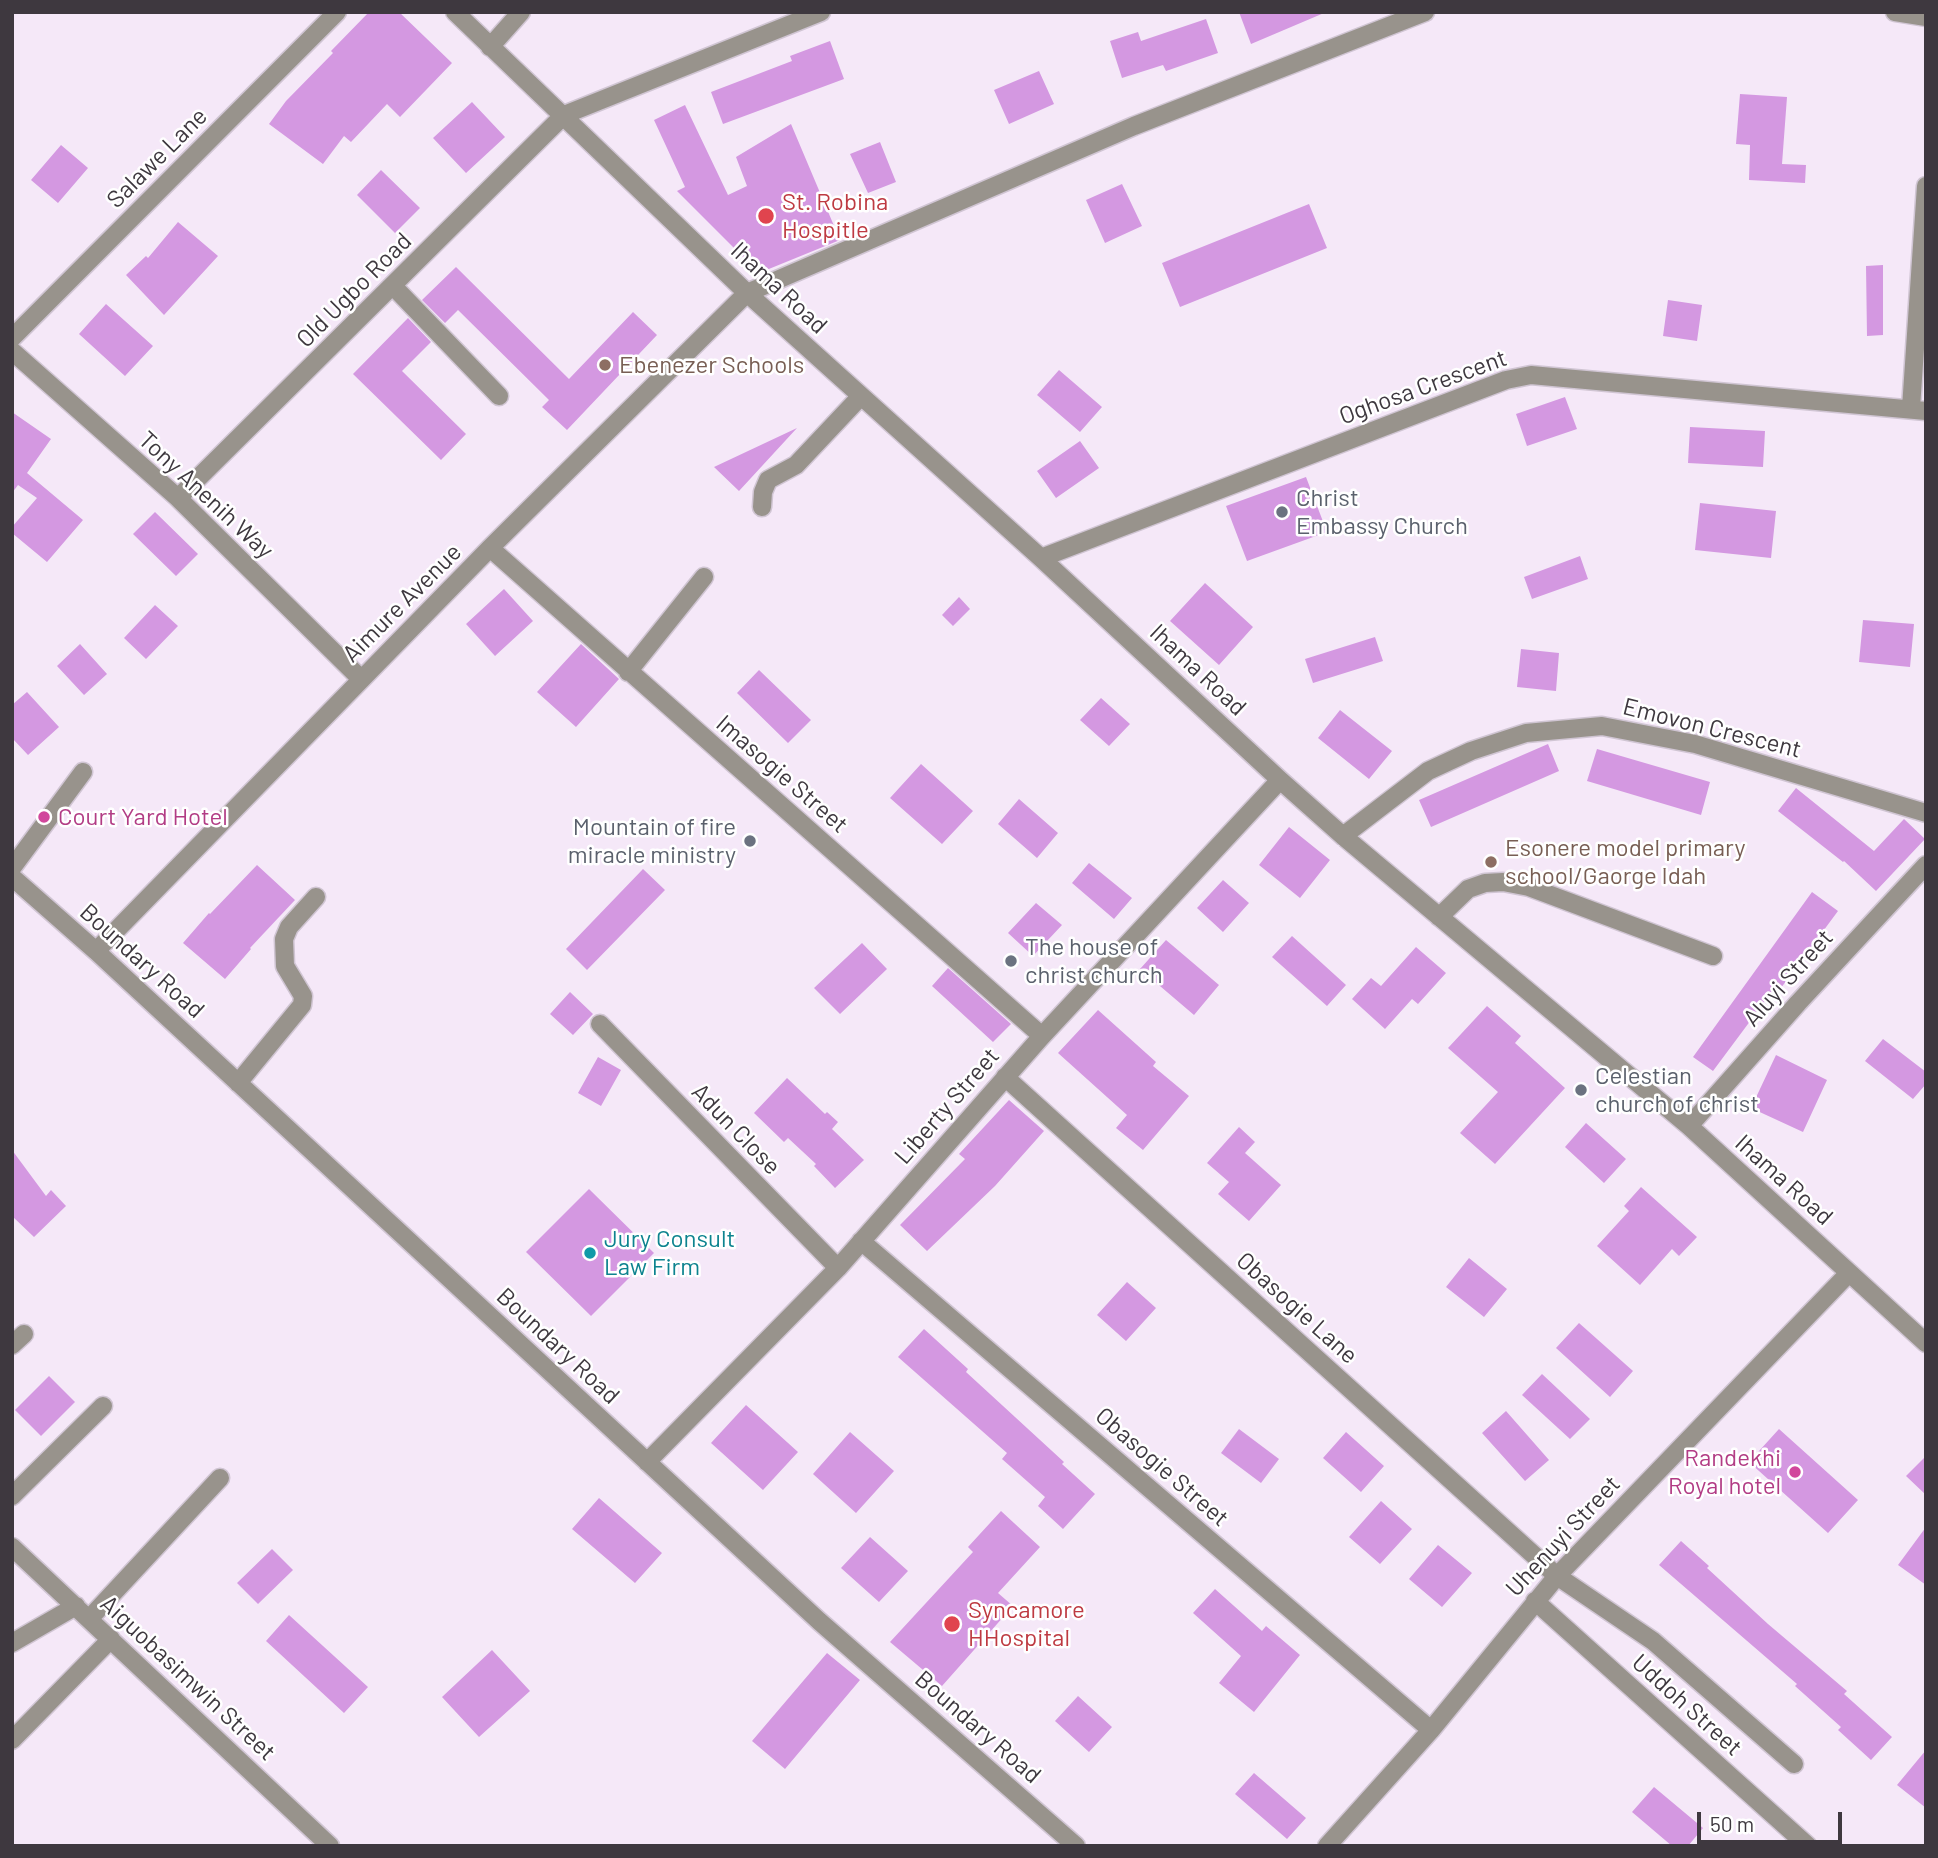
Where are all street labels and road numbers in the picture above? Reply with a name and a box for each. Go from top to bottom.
street label: Salawe Lane [101,102,213,214]
street label: Old Ugbo Road [291,227,417,353]
street label: Ihama Road [725,236,833,340]
street label: Oghosa Crescent [1335,343,1511,431]
street label: Tony Anenih Way [133,425,279,565]
street label: Aimure Avenue [337,538,467,668]
street label: Ihama Road [1144,618,1252,722]
street label: Emovon Crescent [1620,692,1804,764]
street label: Imasogie Street [710,709,854,839]
street label: Boundary Road [74,898,210,1024]
street label: Aluyi Street [1737,924,1839,1032]
street label: Liberty Street [889,1042,1005,1170]
street label: Adun Close [686,1077,786,1181]
street label: Ihama Road [1729,1129,1839,1231]
street label: Obasogie Lane [1231,1246,1363,1370]
street label: Boundary Road [491,1282,625,1410]
street label: Obasogie Street [1090,1401,1234,1533]
street label: Uhenuyi Street [1500,1470,1626,1602]
street label: Aiguobasimwin Street [95,1589,281,1767]
street label: Uddoh Street [1626,1648,1748,1762]
street label: Boundary Road [909,1664,1047,1790]

